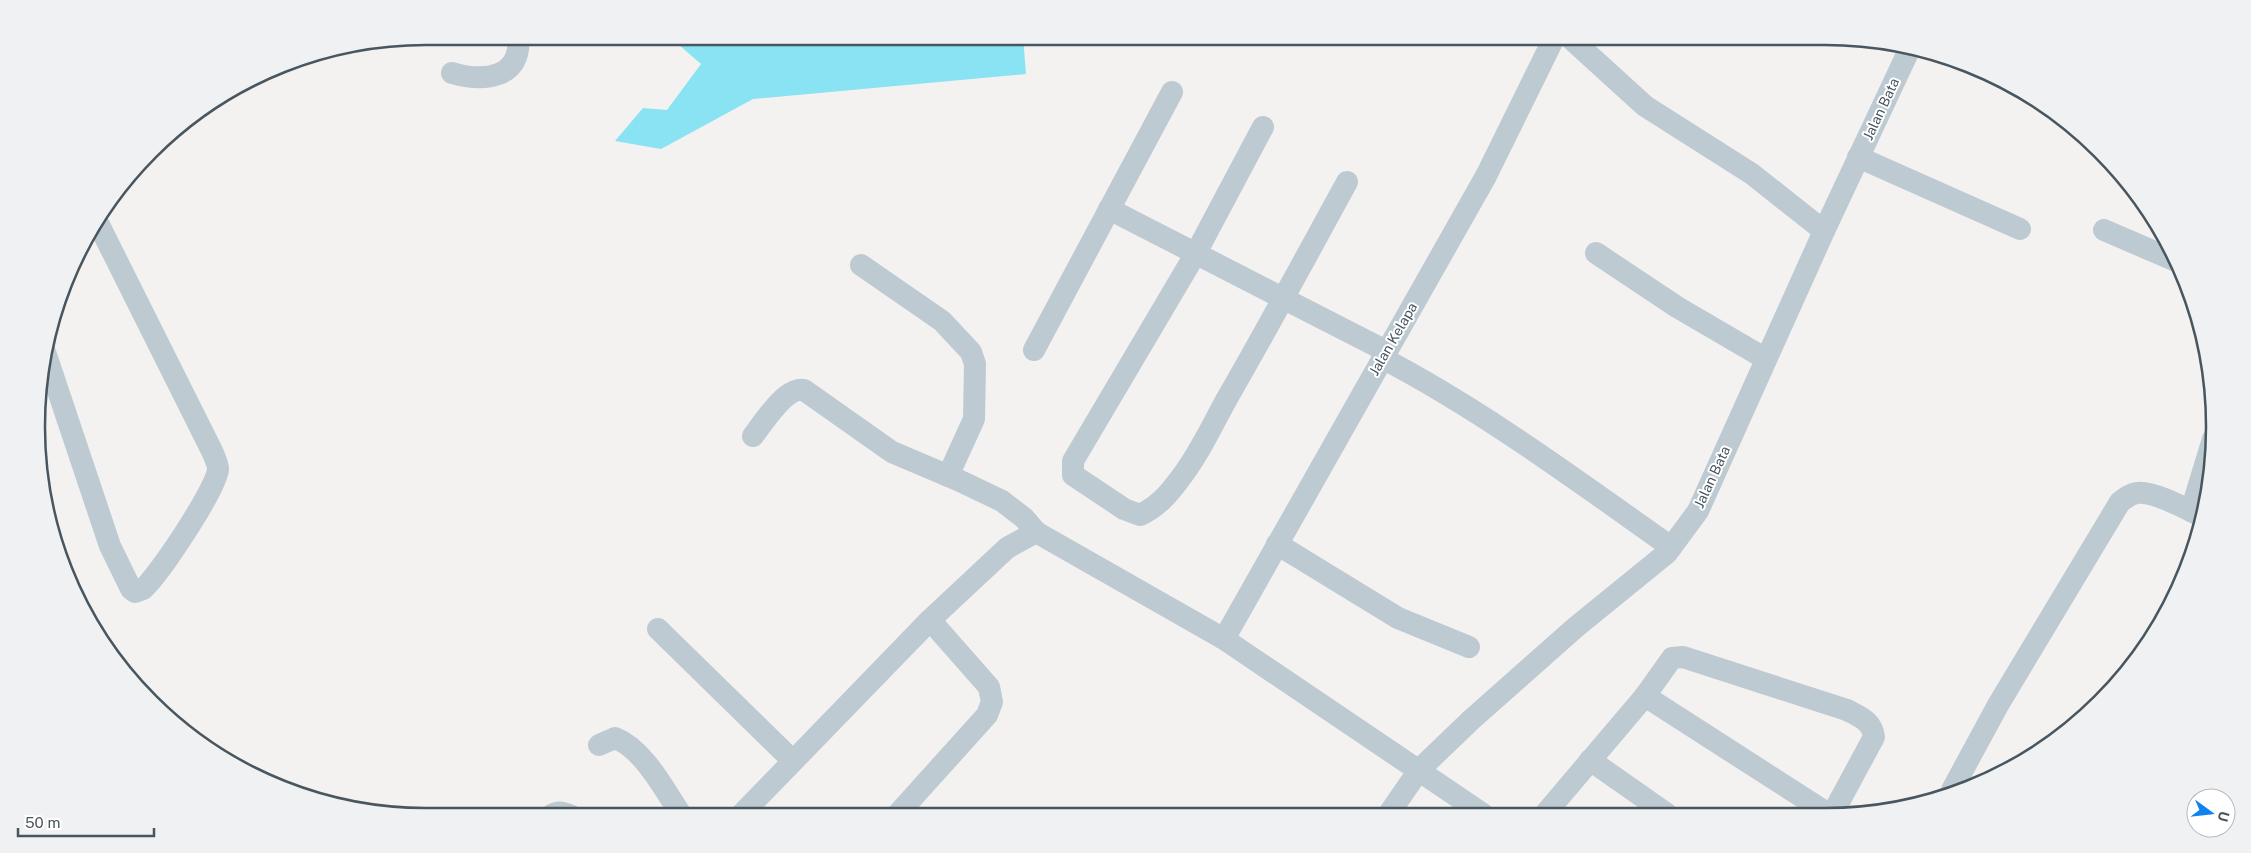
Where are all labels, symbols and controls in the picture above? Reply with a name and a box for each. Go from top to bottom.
street label: Jalan Bata [1860,75,1902,143]
street label: Jalan Kelapa [1366,300,1420,378]
street label: Jalan Bata [1691,443,1733,511]
north arrow [2186,788,2236,838]
scale bar [18,806,154,838]
text: U [2215,809,2233,823]
text: 50 m [25,814,60,831]

